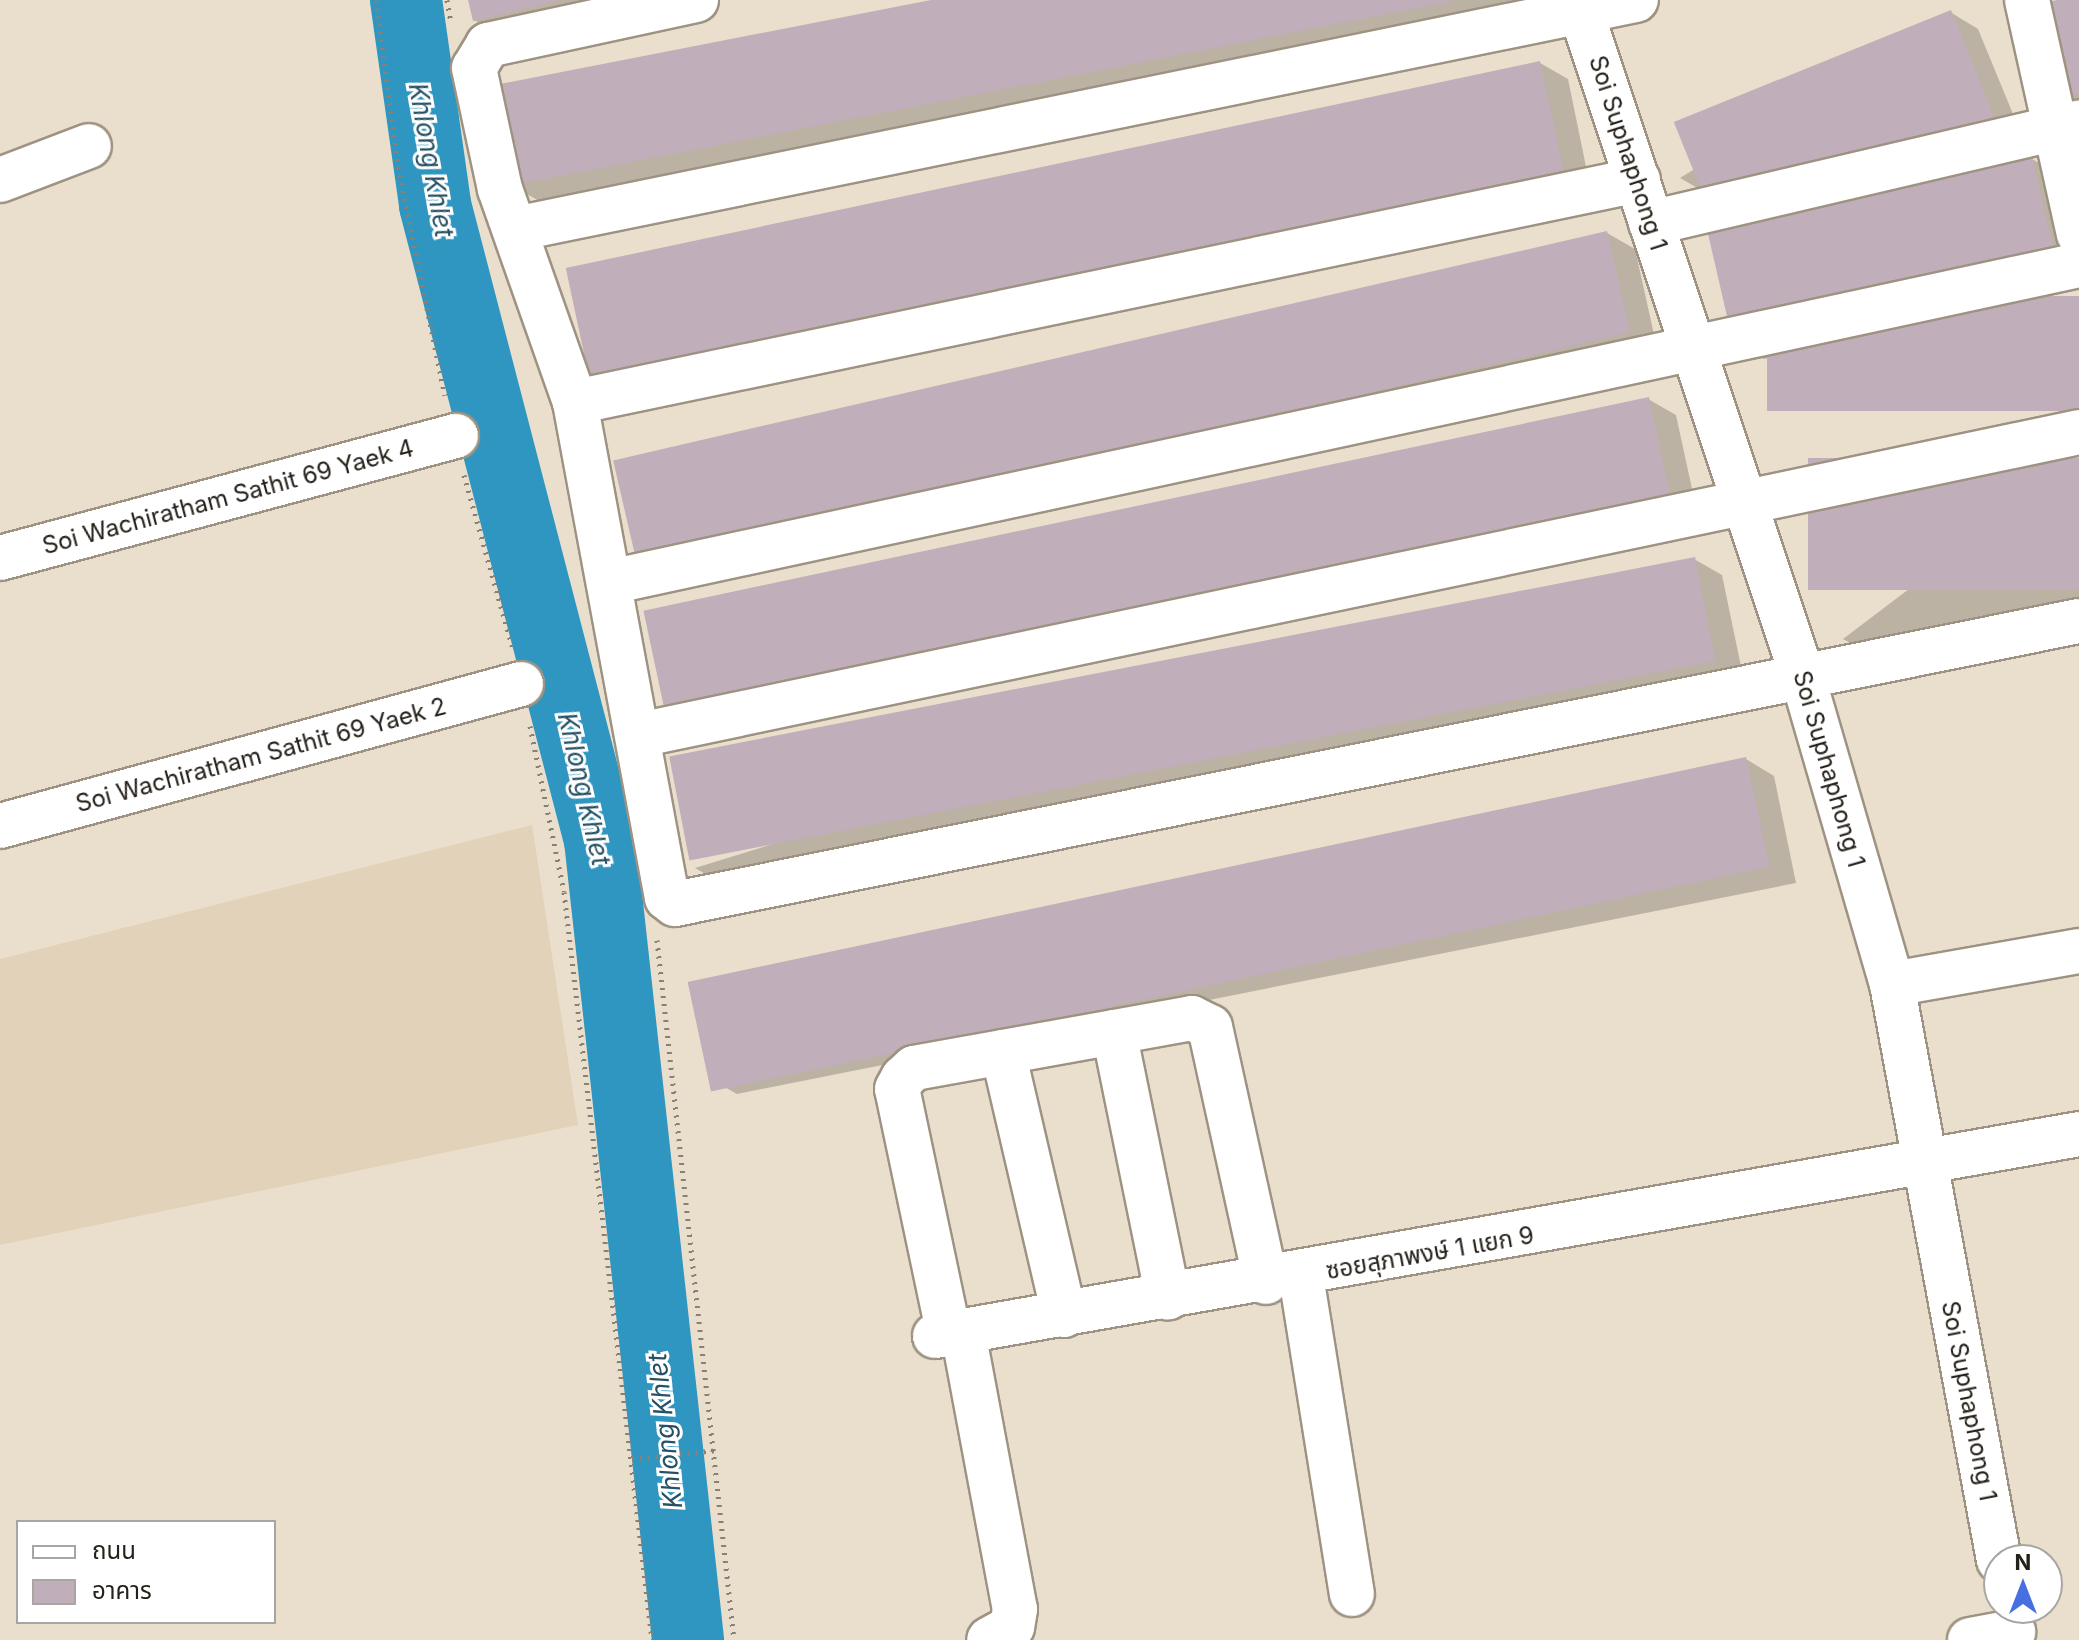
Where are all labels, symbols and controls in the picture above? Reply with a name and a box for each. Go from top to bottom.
street label: Soi Suphaphong 1 [1583,52,1673,254]
water label: Khlong Khlet [402,80,460,240]
street label: Soi Wachiratham Sathit 69 Yaek 4 [39,434,417,560]
street label: Soi Suphaphong 1 [1787,667,1871,871]
street label: Soi Wachiratham Sathit 69 Yaek 2 [73,692,449,818]
water label: Khlong Khlet [551,709,617,869]
street label: ซอยสุภาพงษ์ 1 แยก 9 [1324,1221,1536,1285]
street label: Soi Suphaphong 1 [1935,1299,2003,1503]
water label: Khlong Khlet [641,1352,689,1510]
legend [16,1520,276,1624]
text: ถนน [92,1536,136,1565]
north arrow [1983,1544,2063,1624]
text: N [2015,1549,2031,1575]
text: อาคาร [92,1576,152,1605]

